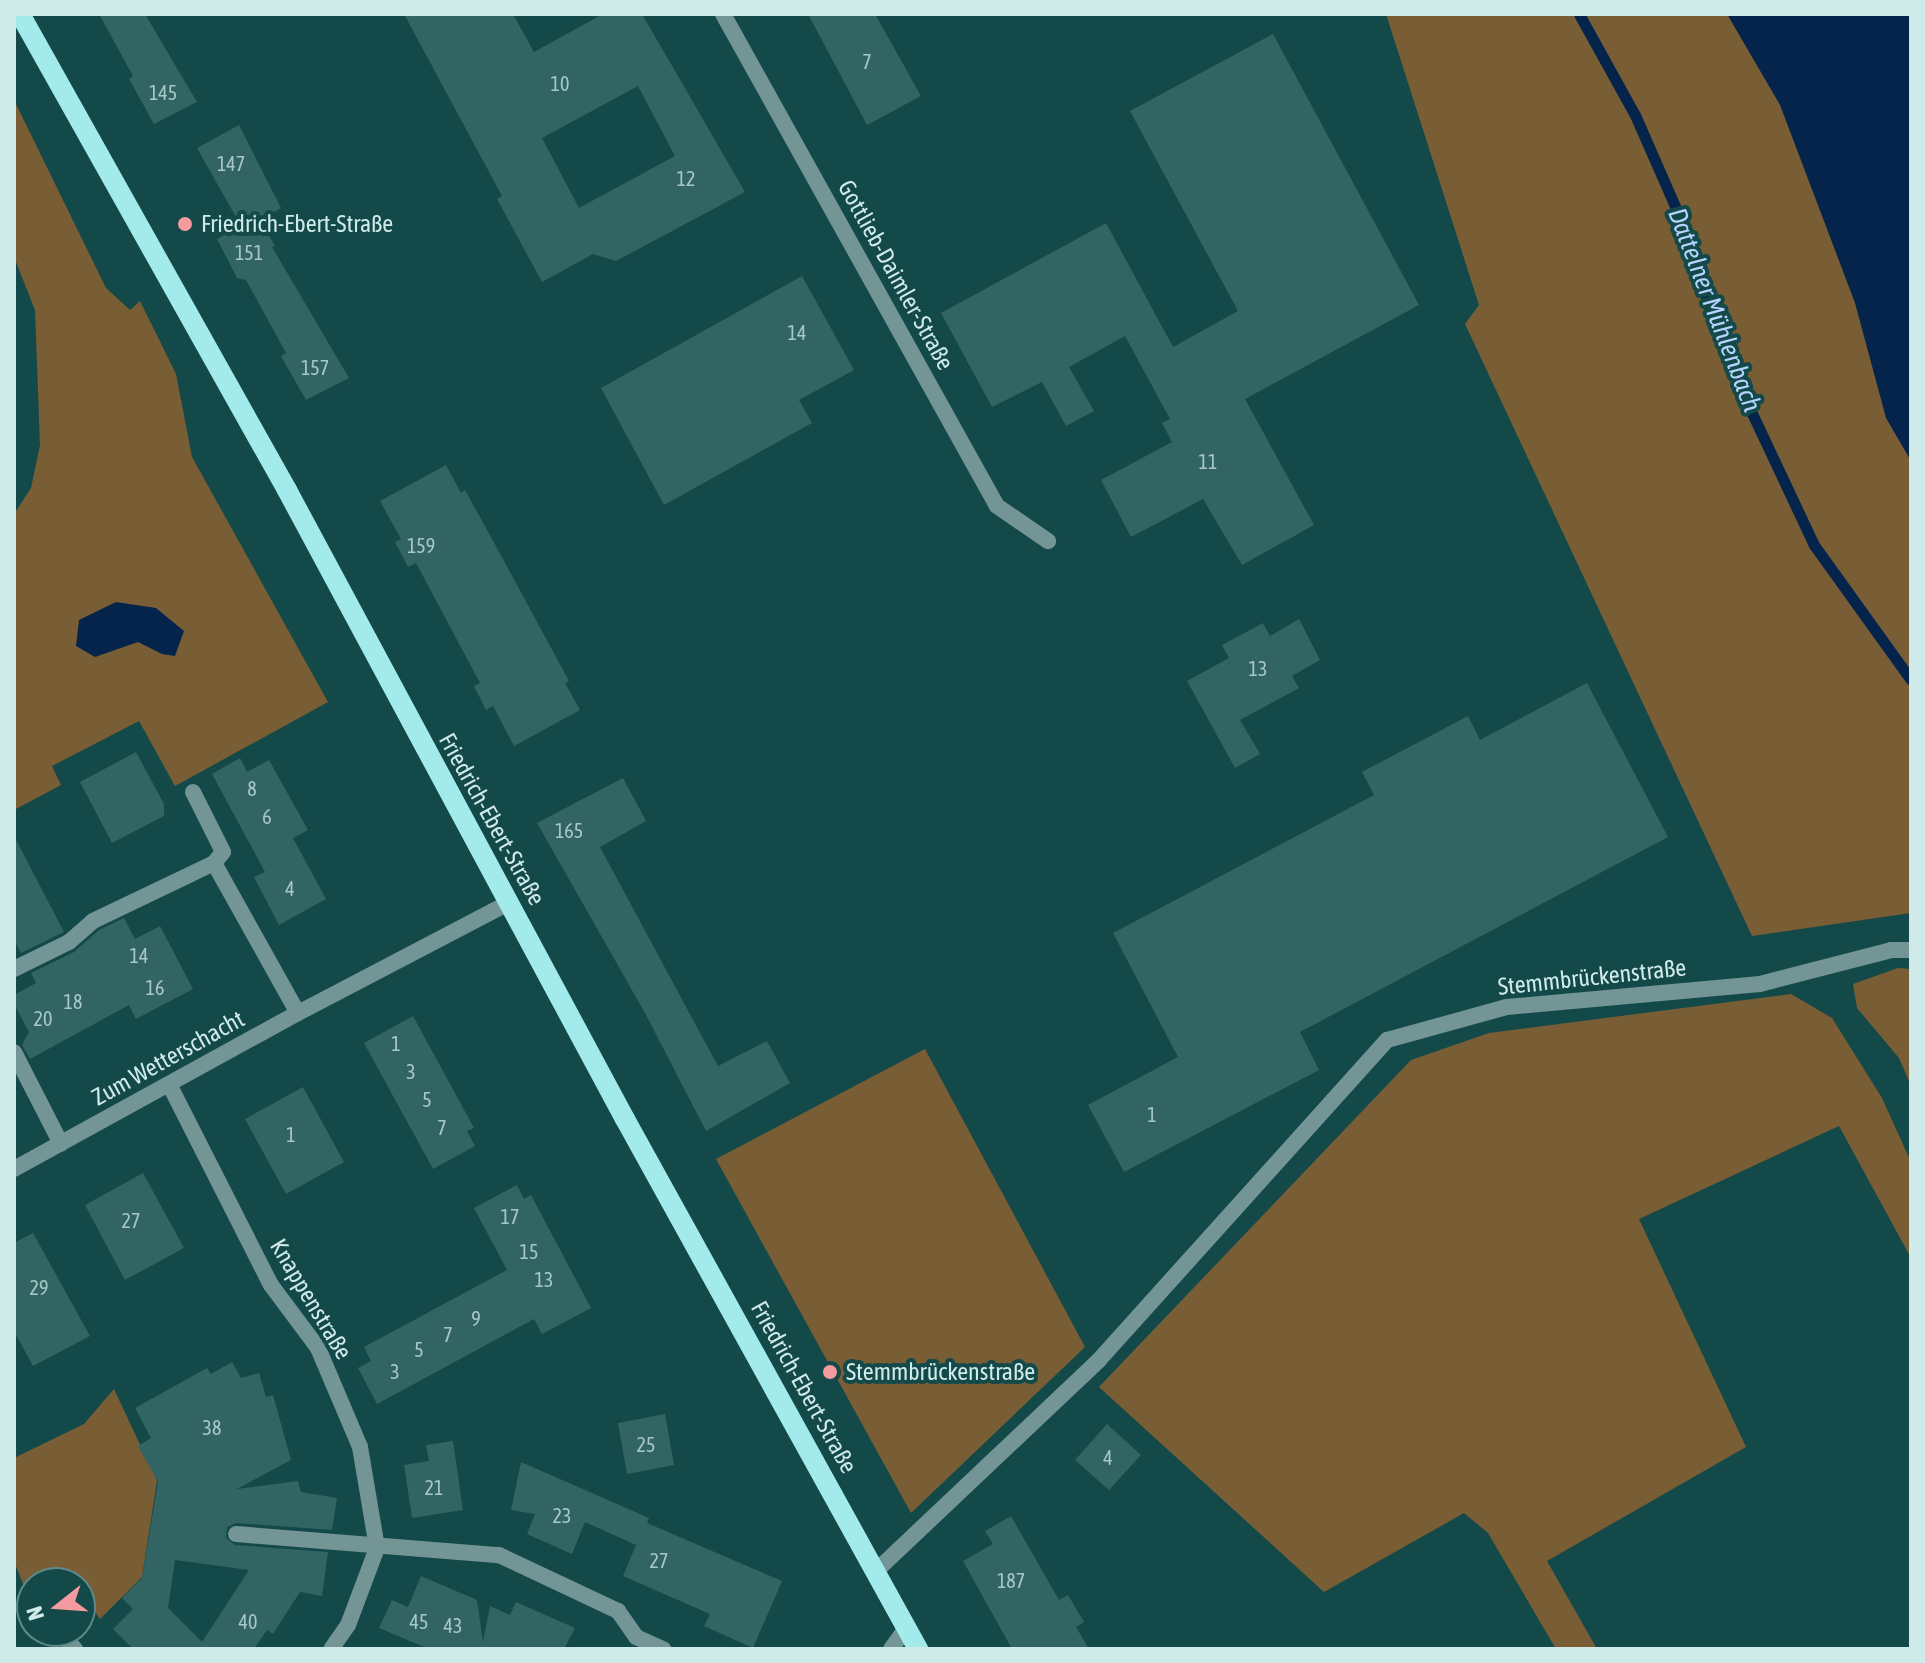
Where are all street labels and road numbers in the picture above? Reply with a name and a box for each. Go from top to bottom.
street label: Gottlieb-Daimler-Straße [832,175,960,375]
street label: Friedrich-Ebert-Straße [433,728,551,910]
street label: Stemmbrückenstraße [1496,953,1688,1001]
street label: Zum Wetterschacht [87,1004,249,1112]
street label: Knappenstraße [264,1234,358,1364]
street label: Friedrich-Ebert-Straße [745,1296,863,1478]

